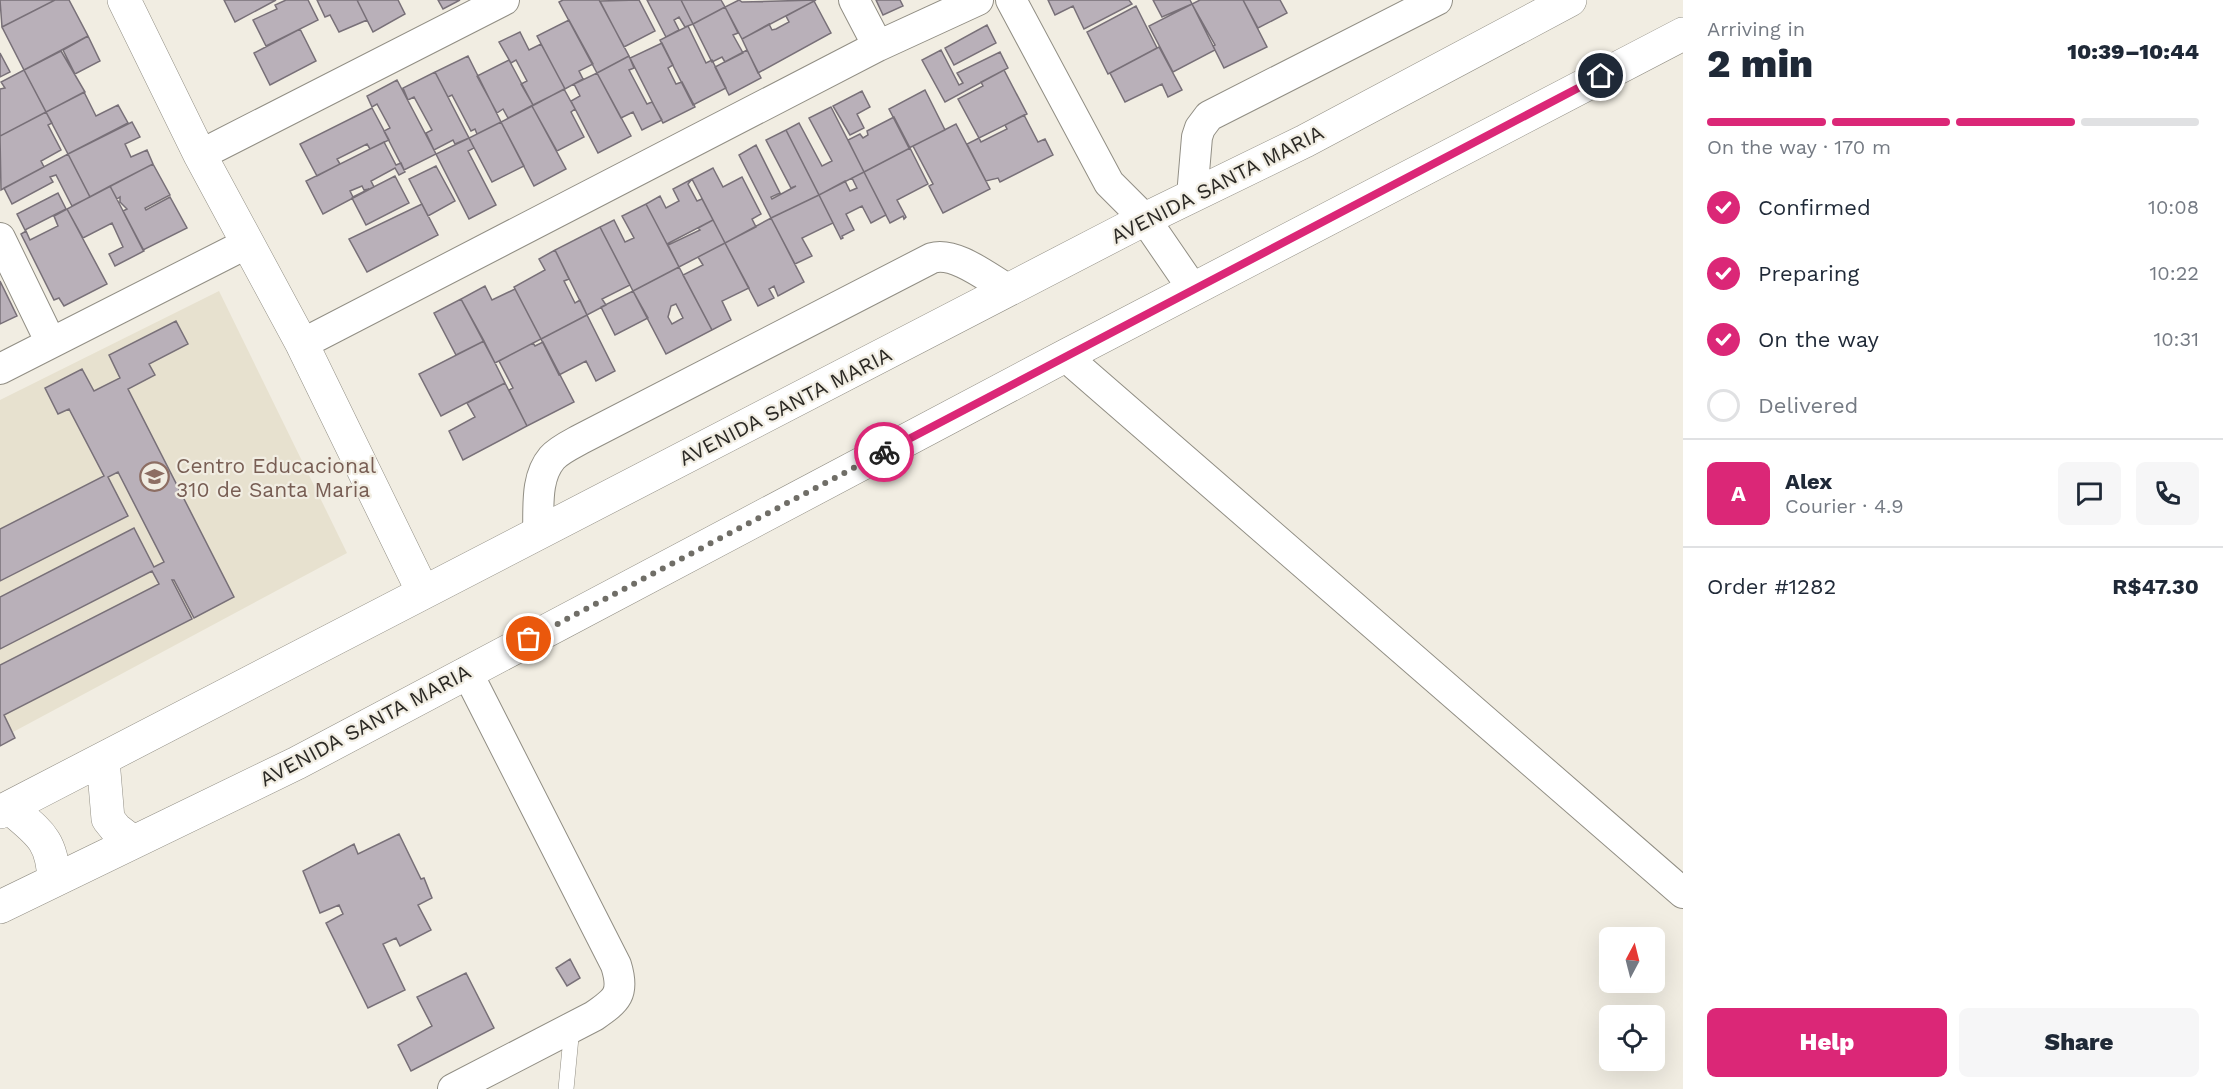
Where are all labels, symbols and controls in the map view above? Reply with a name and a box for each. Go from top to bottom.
text: Arriving in [1707,17,1805,41]
text: 10:39–10:44 [2067,39,2199,64]
text: 2 min [1707,41,1813,86]
pin [1575,50,1626,101]
icon: home [1584,59,1617,92]
street label: AVENIDA SANTA MARIA [1106,119,1328,249]
text: On the way · 170 m [1707,135,1891,159]
icon: check [1707,191,1740,224]
text: Confirmed [1758,195,1871,220]
text: 10:08 [2148,195,2199,219]
icon: check [1707,257,1740,290]
text: Preparing [1758,261,1859,286]
text: 10:22 [2150,261,2199,285]
icon: check [1707,323,1740,356]
text: On the way [1758,327,1879,352]
text: 10:31 [2153,327,2199,351]
street label: AVENIDA SANTA MARIA [674,341,896,471]
text: Delivered [1758,393,1858,418]
courier [854,422,914,482]
icon: bike [868,436,901,469]
place label: Centro Educacional 310 de Santa Maria [176,453,377,502]
school or university icon: Centro Educacional 310 de Santa Maria [139,461,171,493]
button: chat [2058,462,2121,525]
button: phone [2136,462,2199,525]
text: Alex [1785,469,1832,494]
text: A [1731,481,1746,506]
text: Courier · 4.9 [1785,494,1904,518]
text: Order #1282 [1707,574,1836,599]
text: R$47.30 [2112,574,2199,599]
pin [503,613,554,664]
icon: bag [512,622,545,655]
street label: AVENIDA SANTA MARIA [255,659,475,791]
north arrow [1599,927,1665,993]
map controls [1599,927,1665,1071]
button: locate [1599,1005,1665,1071]
button: Help [1707,1008,1947,1077]
button: Share [1959,1008,2199,1077]

